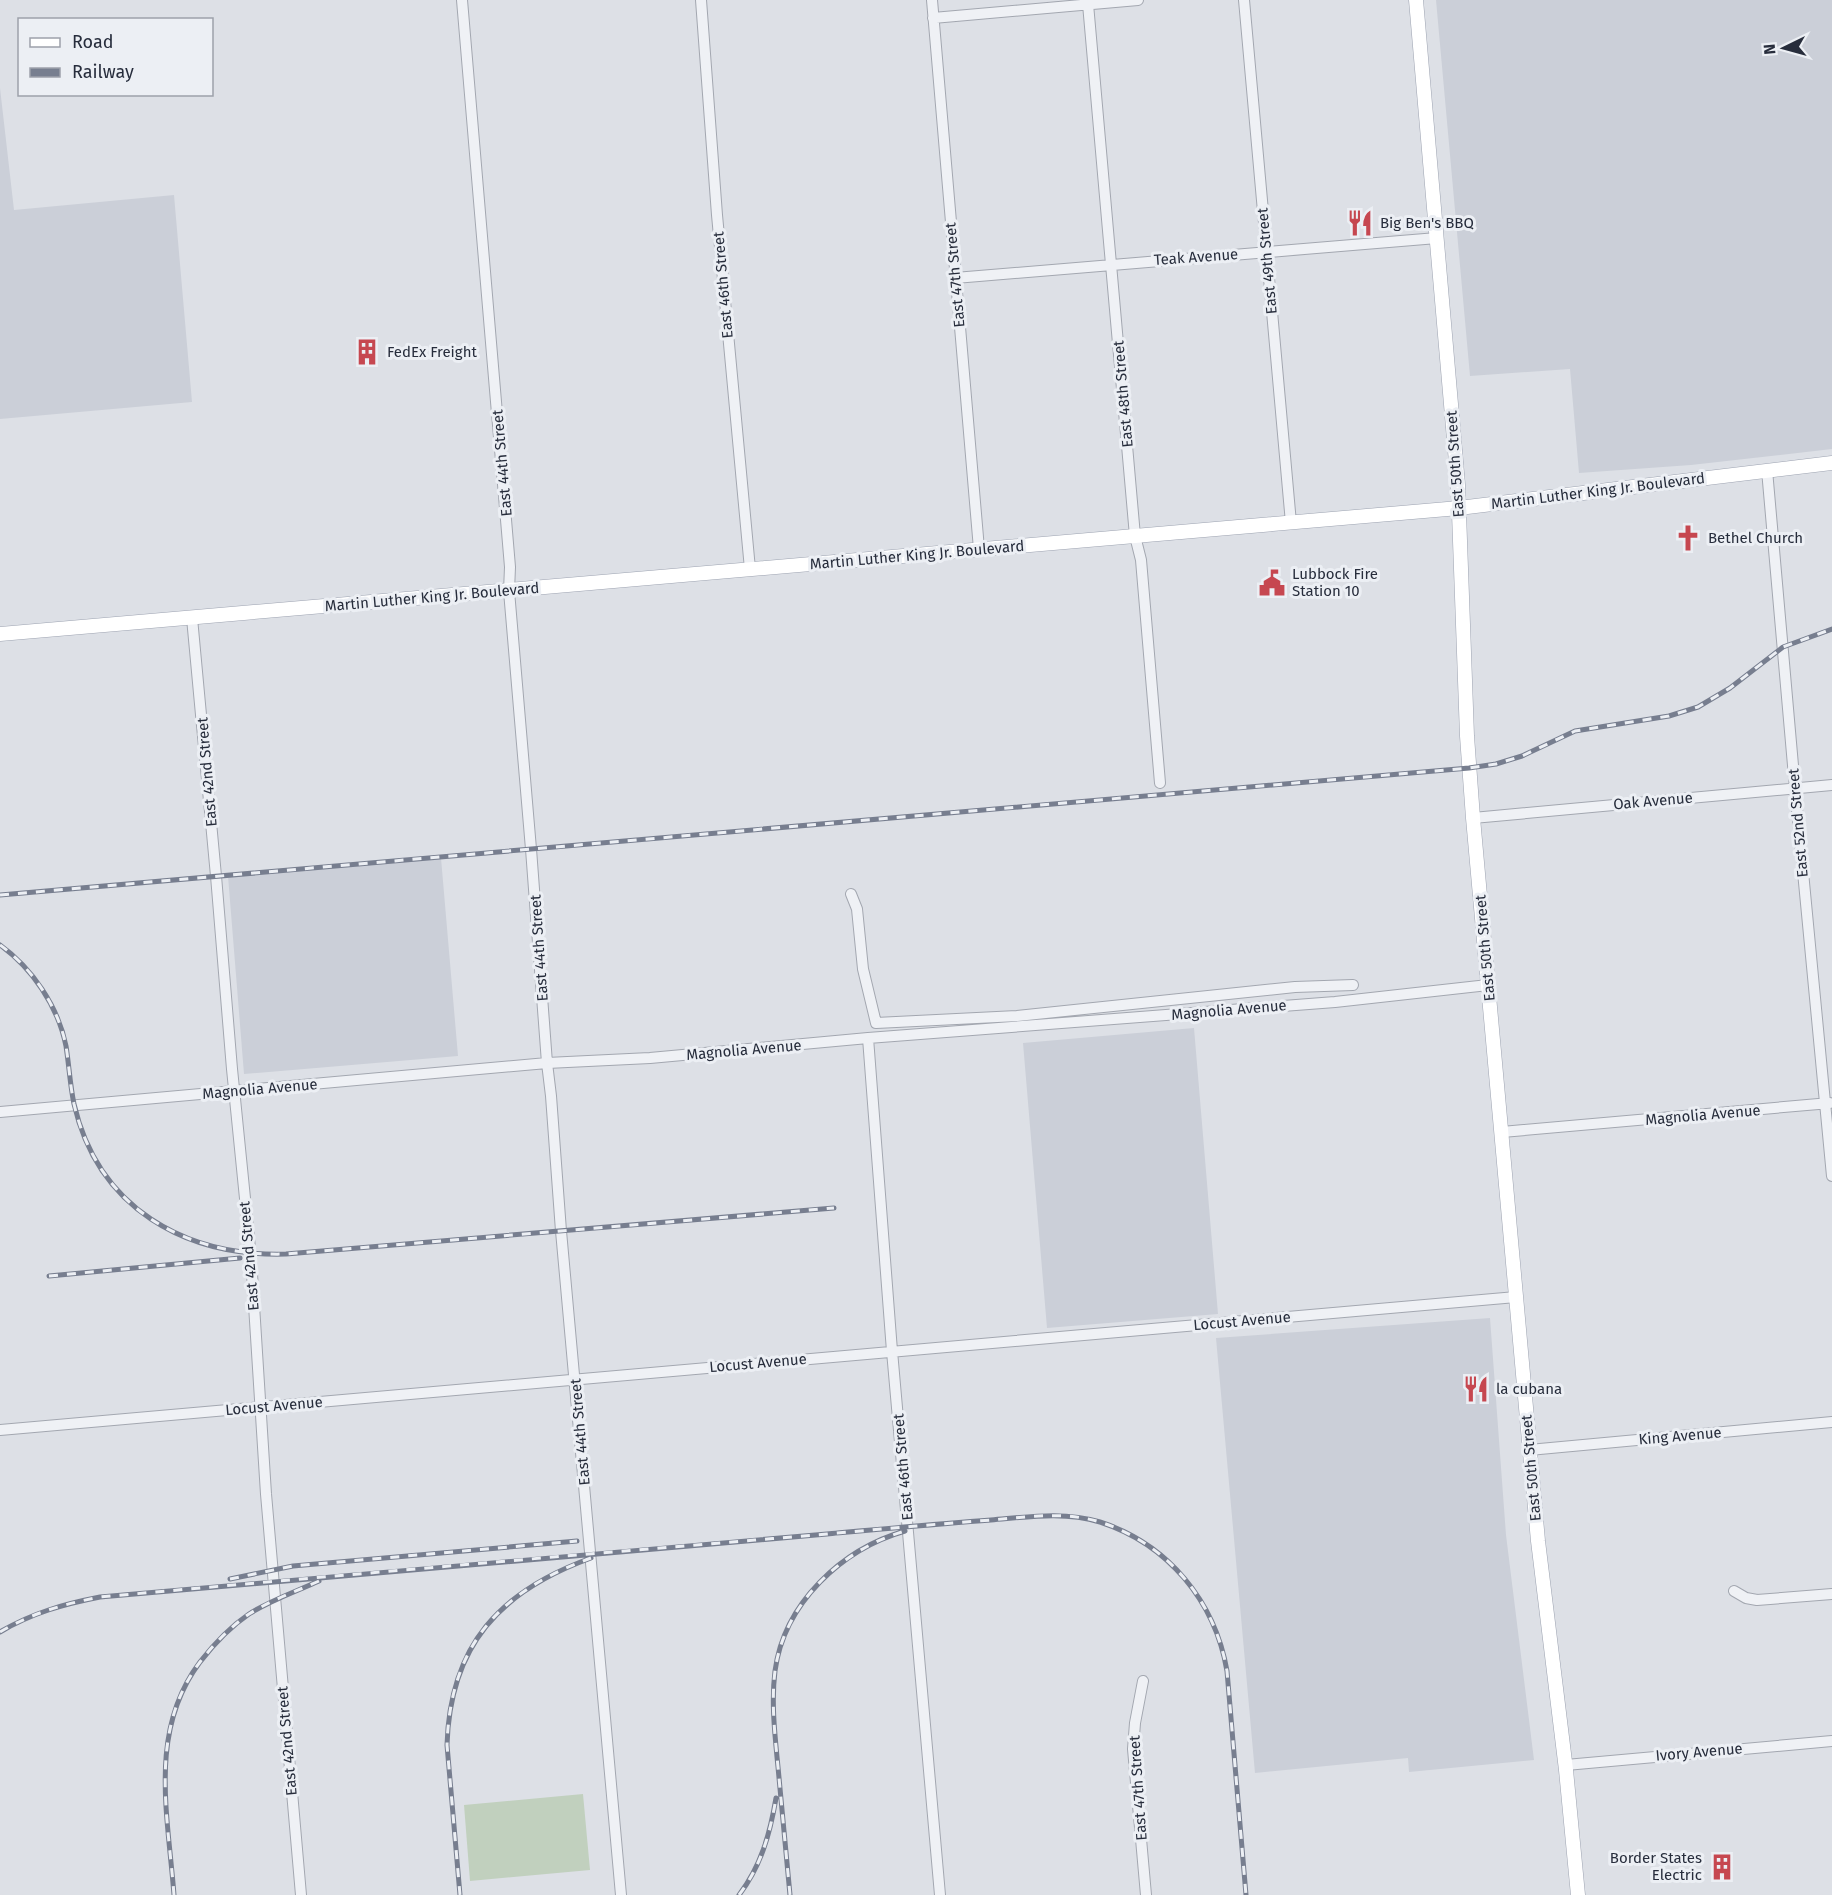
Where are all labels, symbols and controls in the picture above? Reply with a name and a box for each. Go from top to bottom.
legend [18,18,213,96]
north arrow [1754,18,1814,78]
text: Road [72,31,114,53]
text: N [1760,43,1779,55]
text: Railway [72,61,134,83]
street label: East 49th Street [1253,206,1281,315]
restaurant icon: Big Ben's BBQ [1345,208,1375,238]
place label: Big Ben's BBQ [1380,214,1474,232]
street label: East 47th Street [941,221,969,328]
street label: East 46th Street [709,230,737,339]
street label: Teak Avenue [1153,245,1239,269]
building icon: FedEx Freight [352,337,382,367]
street label: East 48th Street [1109,339,1137,448]
place label: FedEx Freight [387,343,477,361]
street label: East 44th Street [488,408,516,517]
street label: East 50th Street [1442,409,1468,518]
street label: Martin Luther King Jr. Boulevard [1490,469,1706,513]
church icon: Bethel Church [1673,523,1703,553]
place label: Bethel Church [1708,529,1803,547]
street label: Martin Luther King Jr. Boulevard [809,537,1025,573]
place label: Lubbock Fire Station 10 [1292,565,1378,600]
public building icon: Lubbock Fire Station 10 [1257,568,1287,598]
street label: Martin Luther King Jr. Boulevard [324,579,540,615]
street label: East 42nd Street [193,716,221,827]
street label: East 52nd Street [1784,767,1812,878]
street label: Oak Avenue [1612,789,1694,813]
street label: East 44th Street [526,893,552,1002]
street label: East 50th Street [1471,893,1499,1002]
street label: Magnolia Avenue [1171,996,1287,1024]
street label: Magnolia Avenue [686,1036,802,1064]
street label: Magnolia Avenue [202,1075,318,1103]
street label: Magnolia Avenue [1645,1101,1761,1129]
street label: East 42nd Street [235,1200,263,1311]
street label: Locust Avenue [1193,1308,1291,1334]
street label: Locust Avenue [709,1350,807,1376]
restaurant icon: la cubana [1461,1374,1491,1404]
street label: East 44th Street [566,1377,594,1486]
place label: la cubana [1496,1380,1562,1398]
street label: Locust Avenue [225,1393,323,1419]
street label: East 46th Street [889,1412,917,1521]
street label: East 50th Street [1517,1413,1545,1522]
street label: King Avenue [1638,1423,1722,1449]
street label: East 42nd Street [273,1685,301,1796]
street label: East 47th Street [1125,1734,1151,1841]
street label: Ivory Avenue [1655,1739,1743,1765]
place label: Border States Electric [1610,1849,1702,1884]
building icon: Border States Electric [1707,1852,1737,1882]

